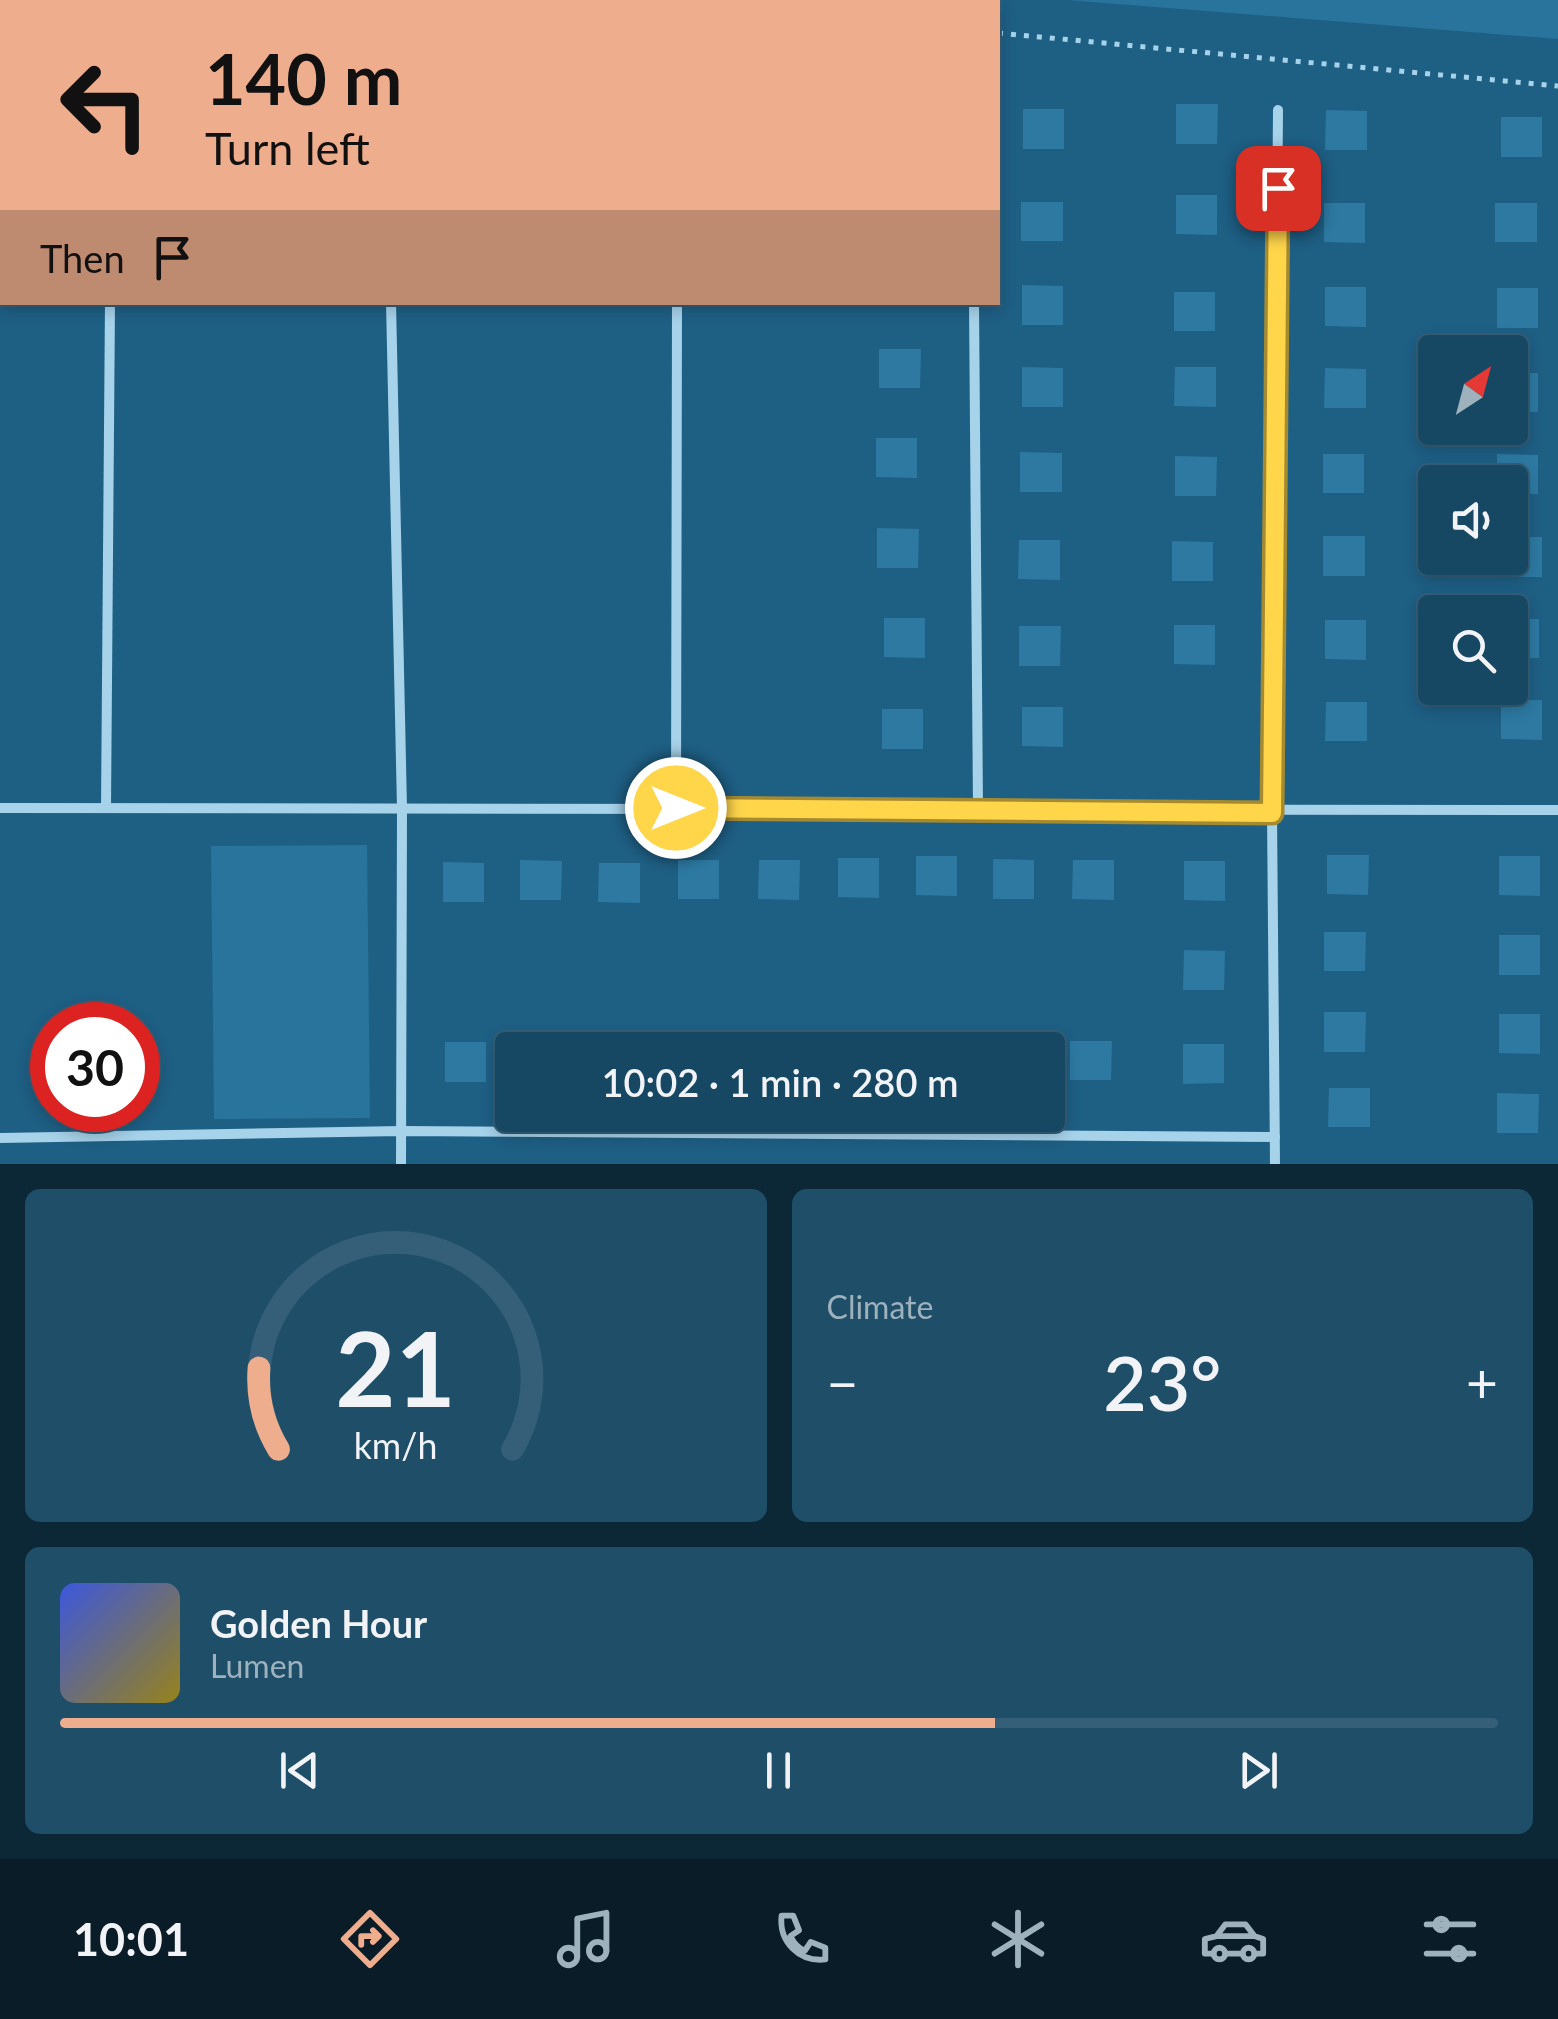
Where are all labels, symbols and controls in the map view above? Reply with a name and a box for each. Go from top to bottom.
text: 140 m [205,36,402,120]
icon: left [40,40,170,170]
text: Turn left [205,121,370,175]
pin [1236,146,1321,231]
icon: arrive [1251,161,1306,216]
icon: arrive [145,230,200,285]
text: Then [40,235,125,281]
north arrow [1418,335,1528,445]
map controls [1418,335,1528,705]
button: sound [1418,465,1528,575]
button: search [1418,595,1528,705]
position arrow [624,756,728,860]
speed limit sign: 30 [30,1002,160,1132]
text: 10:02 · 1 min · 280 m [602,1059,958,1105]
text: Climate [827,1287,933,1326]
text: 21 [335,1304,456,1429]
text: 23° [1103,1337,1221,1427]
text: − [827,1349,858,1415]
text: + [1466,1349,1498,1415]
text: km/h [354,1424,438,1467]
text: Golden Hour [210,1600,427,1646]
text: Lumen [210,1646,304,1685]
icon: previous [272,1743,327,1798]
icon: pause [751,1743,806,1798]
icon: next [1231,1743,1286,1798]
icon: directions [335,1904,405,1974]
icon: music [551,1904,621,1974]
icon: phone [767,1904,837,1974]
icon: climate [983,1904,1053,1974]
icon: car [1199,1904,1269,1974]
icon: filters [1415,1904,1485,1974]
text: 10:01 [73,1912,189,1966]

